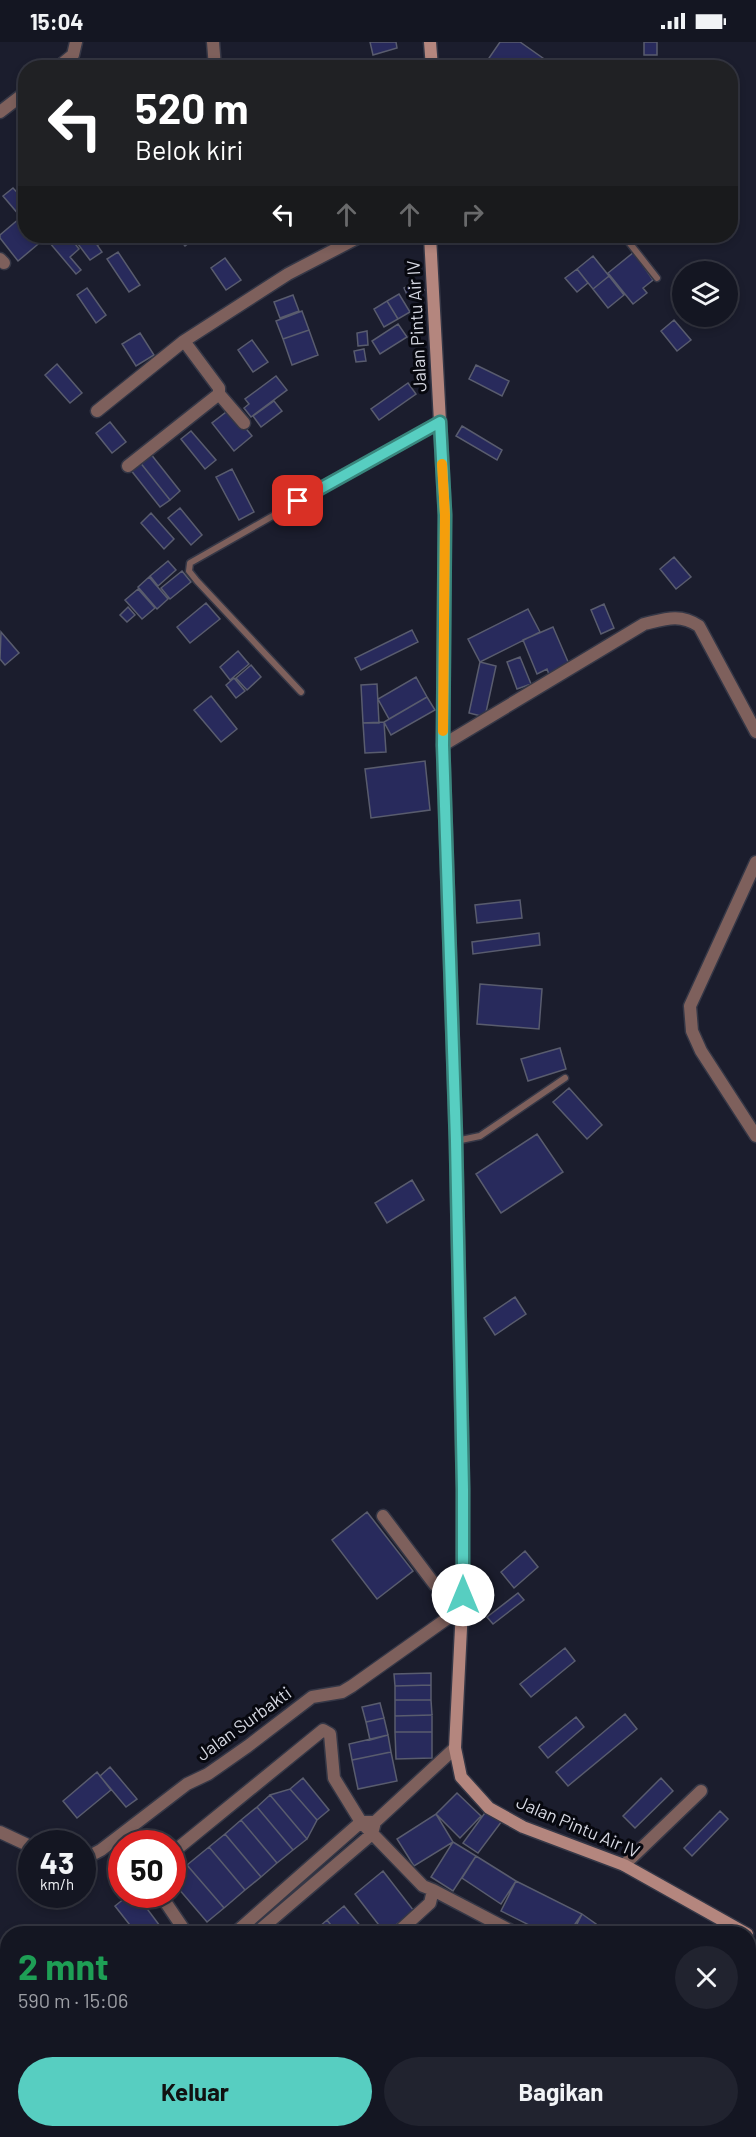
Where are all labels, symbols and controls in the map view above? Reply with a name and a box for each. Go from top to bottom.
text: 15:04 [30,8,84,34]
text: 520 m [135,82,249,132]
icon: left [36,84,114,162]
text: Belok kiri [135,133,243,165]
icon: left [267,198,300,231]
icon: ahead [330,198,363,231]
icon: ahead [393,198,426,231]
icon: right [456,198,489,231]
street label: Jalan Pintu Air IV [402,259,430,392]
map controls [672,261,738,327]
button: layers [672,261,738,327]
pin [272,475,323,526]
icon: arrive [281,484,314,517]
position arrow [431,1563,495,1627]
street label: Jalan Surbakti [192,1681,295,1765]
street label: Jalan Pintu Air IV [513,1790,644,1862]
speed limit sign: 50 [108,1830,186,1908]
text: 43 [40,1844,74,1880]
text: km/h [40,1875,74,1893]
text: 2 mnt [18,1944,109,1987]
button: close [675,1946,738,2009]
text: 590 m · 15:06 [18,1988,128,2012]
button: Keluar [18,2057,372,2126]
button: Bagikan [384,2057,738,2126]

